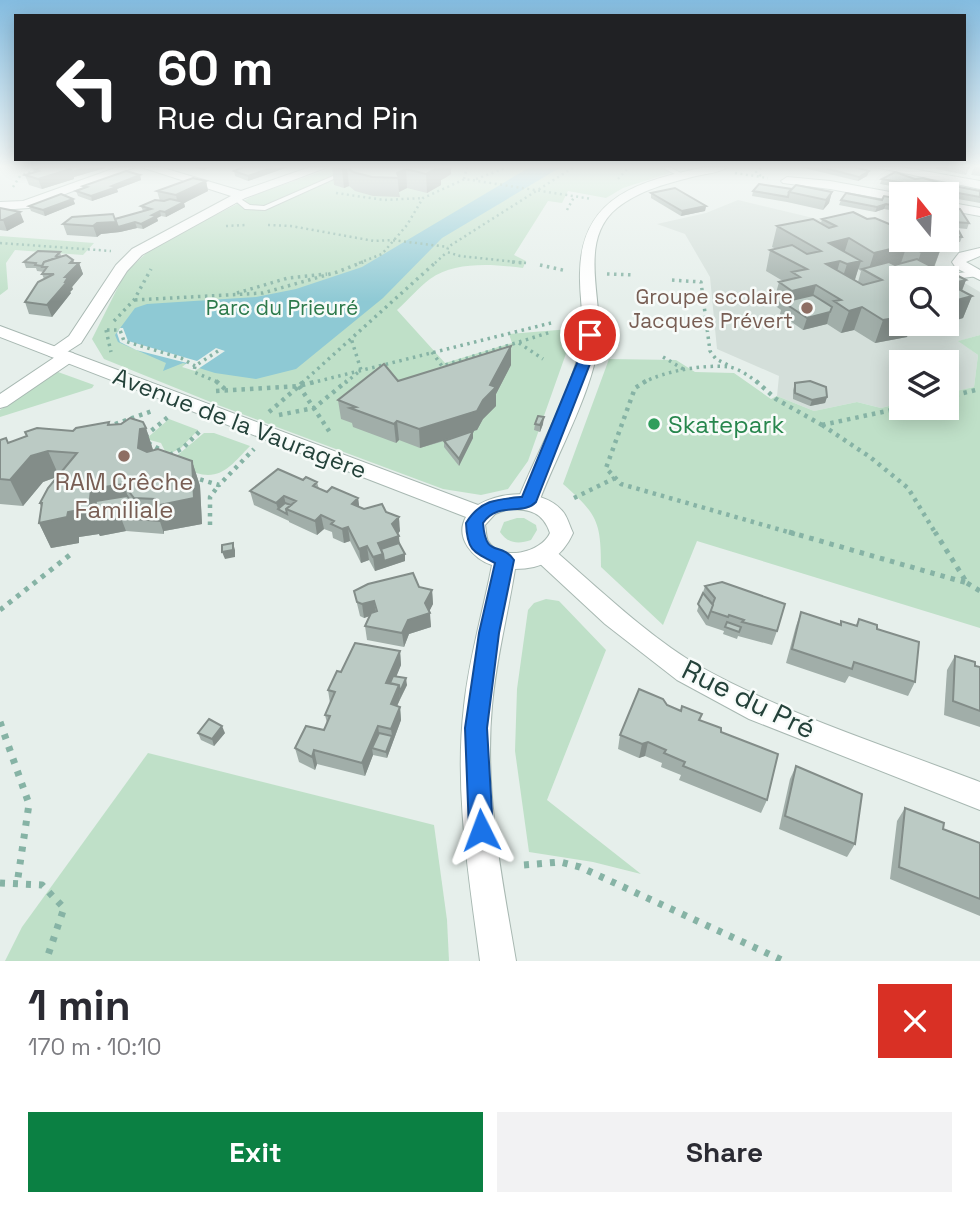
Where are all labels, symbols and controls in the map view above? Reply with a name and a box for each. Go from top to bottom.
text: 60 m [157,37,273,99]
icon: left [42,42,133,133]
text: Rue du Grand Pin [157,98,419,138]
north arrow [889,182,959,252]
map controls [889,182,959,420]
button: search [889,266,959,336]
place label: Groupe scolaire Jacques Prévert [628,283,793,334]
park label: Parc du Prieuré [206,294,358,321]
marker: Groupe scolaire Jacques Prévert [799,300,815,316]
pin [560,305,620,365]
icon: arrive [571,316,609,354]
button: layers [889,350,959,420]
street label: Avenue de la Vauragère [109,360,371,486]
place label: Skatepark [668,409,785,440]
marker: Skatepark [646,416,662,432]
marker: RAM Crêche Familiale [116,448,132,464]
place label: RAM Crêche Familiale [55,466,193,525]
street label: Rue du Pré [676,651,822,747]
position arrow [444,793,518,867]
text: 1 min [28,979,131,1032]
button: close [878,984,952,1058]
text: 170 m · 10:10 [28,1032,162,1062]
button: Exit [28,1112,483,1192]
button: Share [497,1112,952,1192]

